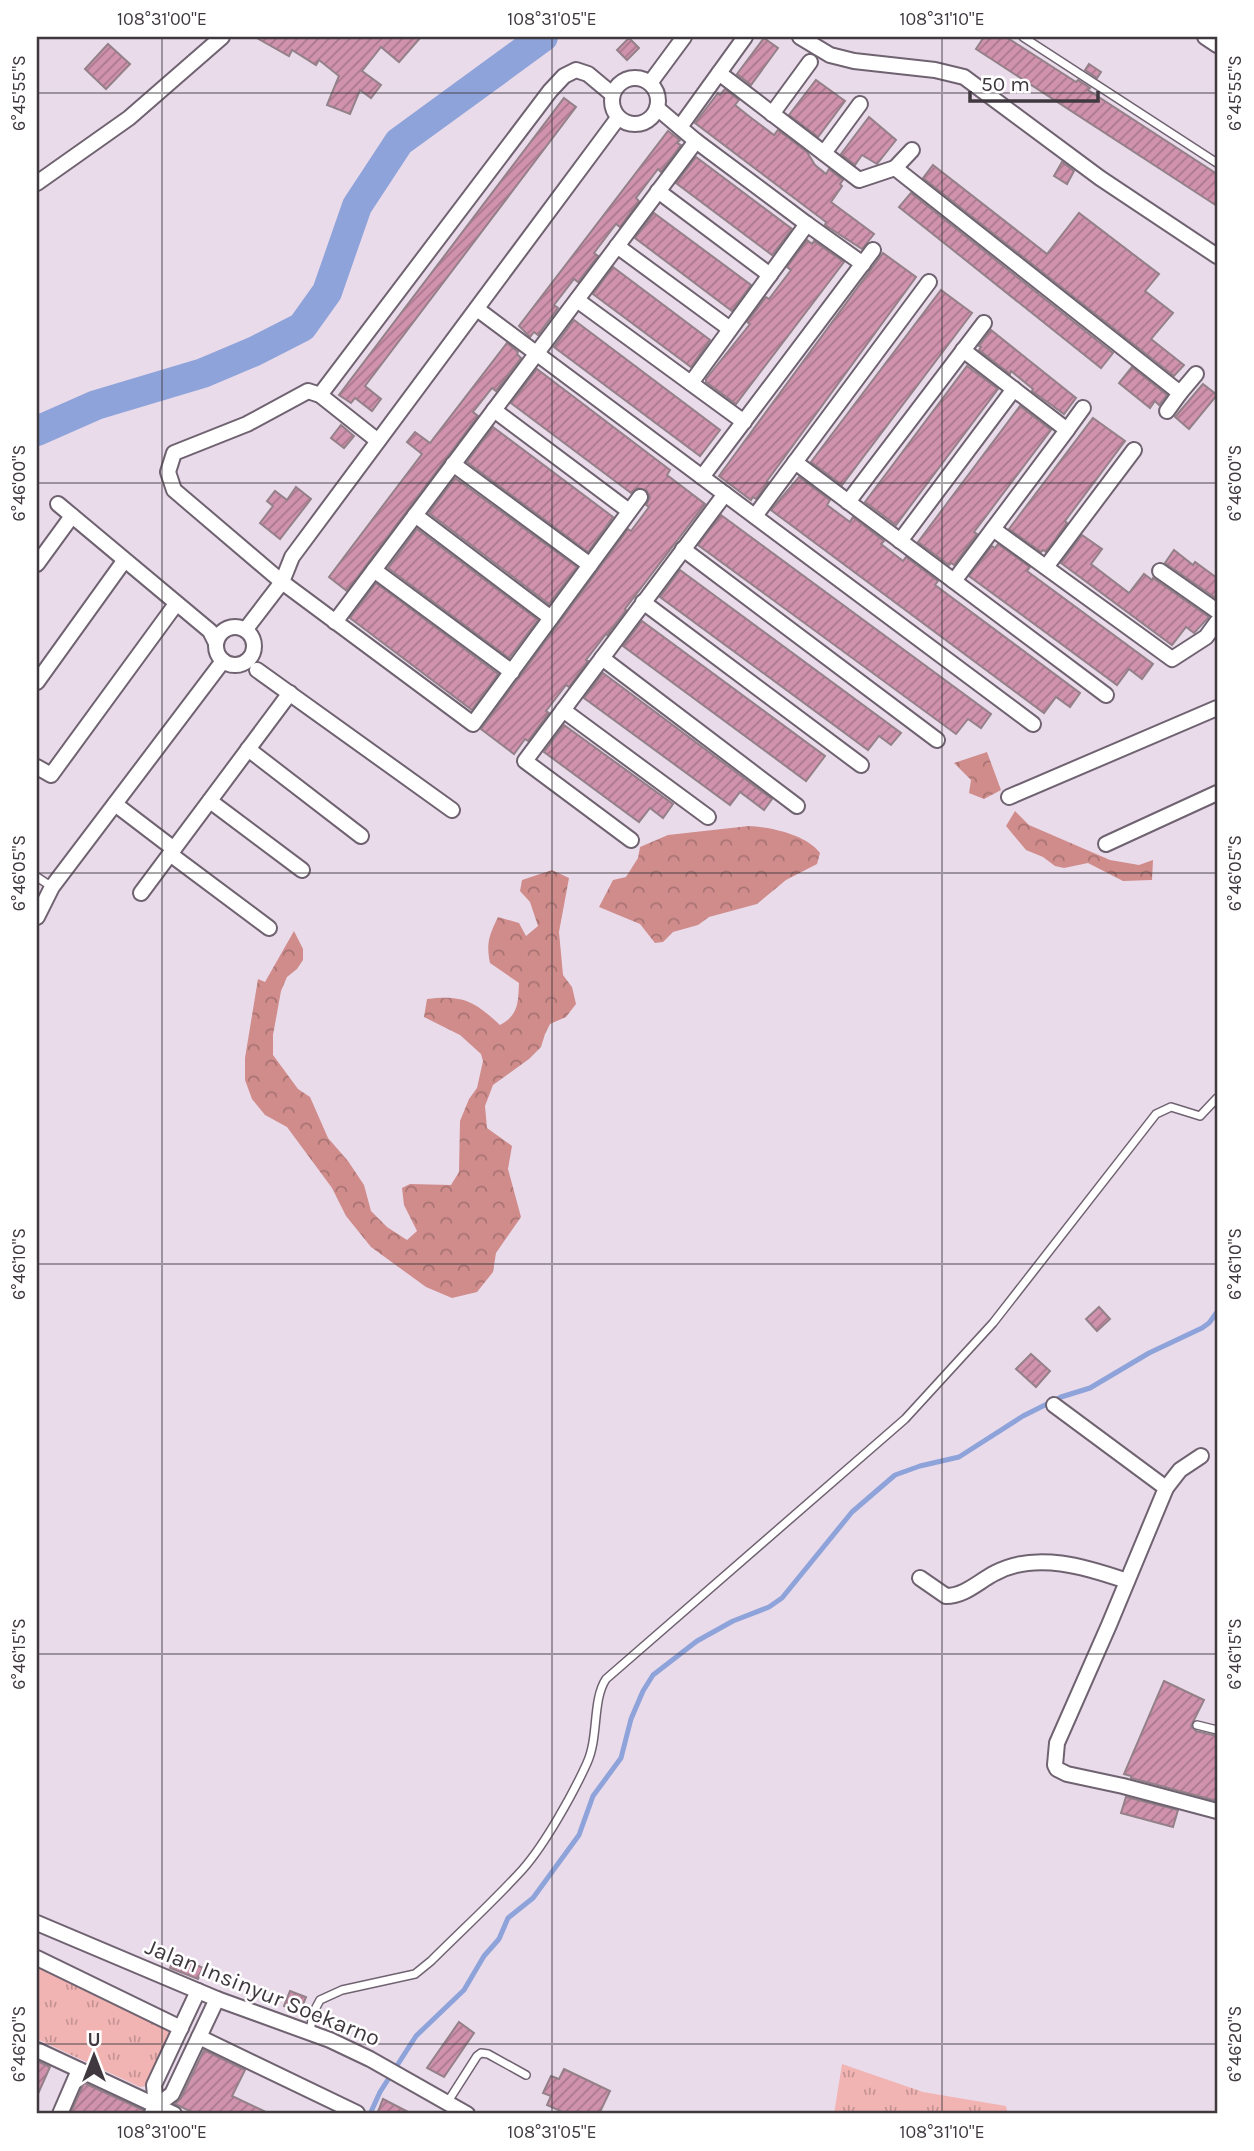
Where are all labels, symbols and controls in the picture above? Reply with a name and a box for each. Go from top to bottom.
text: 108°31'00"E [117,8,207,30]
text: 108°31'05"E [507,8,597,30]
text: 108°31'10"E [899,8,985,30]
text: 6°45'55"S [8,55,30,131]
text: 6°45'55"S [1224,55,1246,131]
scale bar [970,60,1098,104]
text: 50 m [981,72,1030,96]
text: 6°46'00"S [8,445,30,521]
text: 6°46'00"S [1224,445,1246,521]
text: 6°46'05"S [8,835,30,911]
text: 6°46'05"S [1224,835,1246,911]
text: 6°46'10"S [8,1228,30,1300]
text: 6°46'10"S [1224,1228,1246,1300]
text: 6°46'15"S [8,1618,30,1690]
text: 6°46'15"S [1224,1618,1246,1690]
street label: Jalan Insinyur Soekarno [142,1933,384,2052]
text: 6°46'20"S [8,2006,30,2082]
text: 6°46'20"S [1224,2006,1246,2082]
north arrow [60,2022,130,2092]
text: U [87,2029,101,2051]
text: 108°31'00"E [117,2121,207,2143]
text: 108°31'05"E [507,2121,597,2143]
text: 108°31'10"E [899,2121,985,2143]

